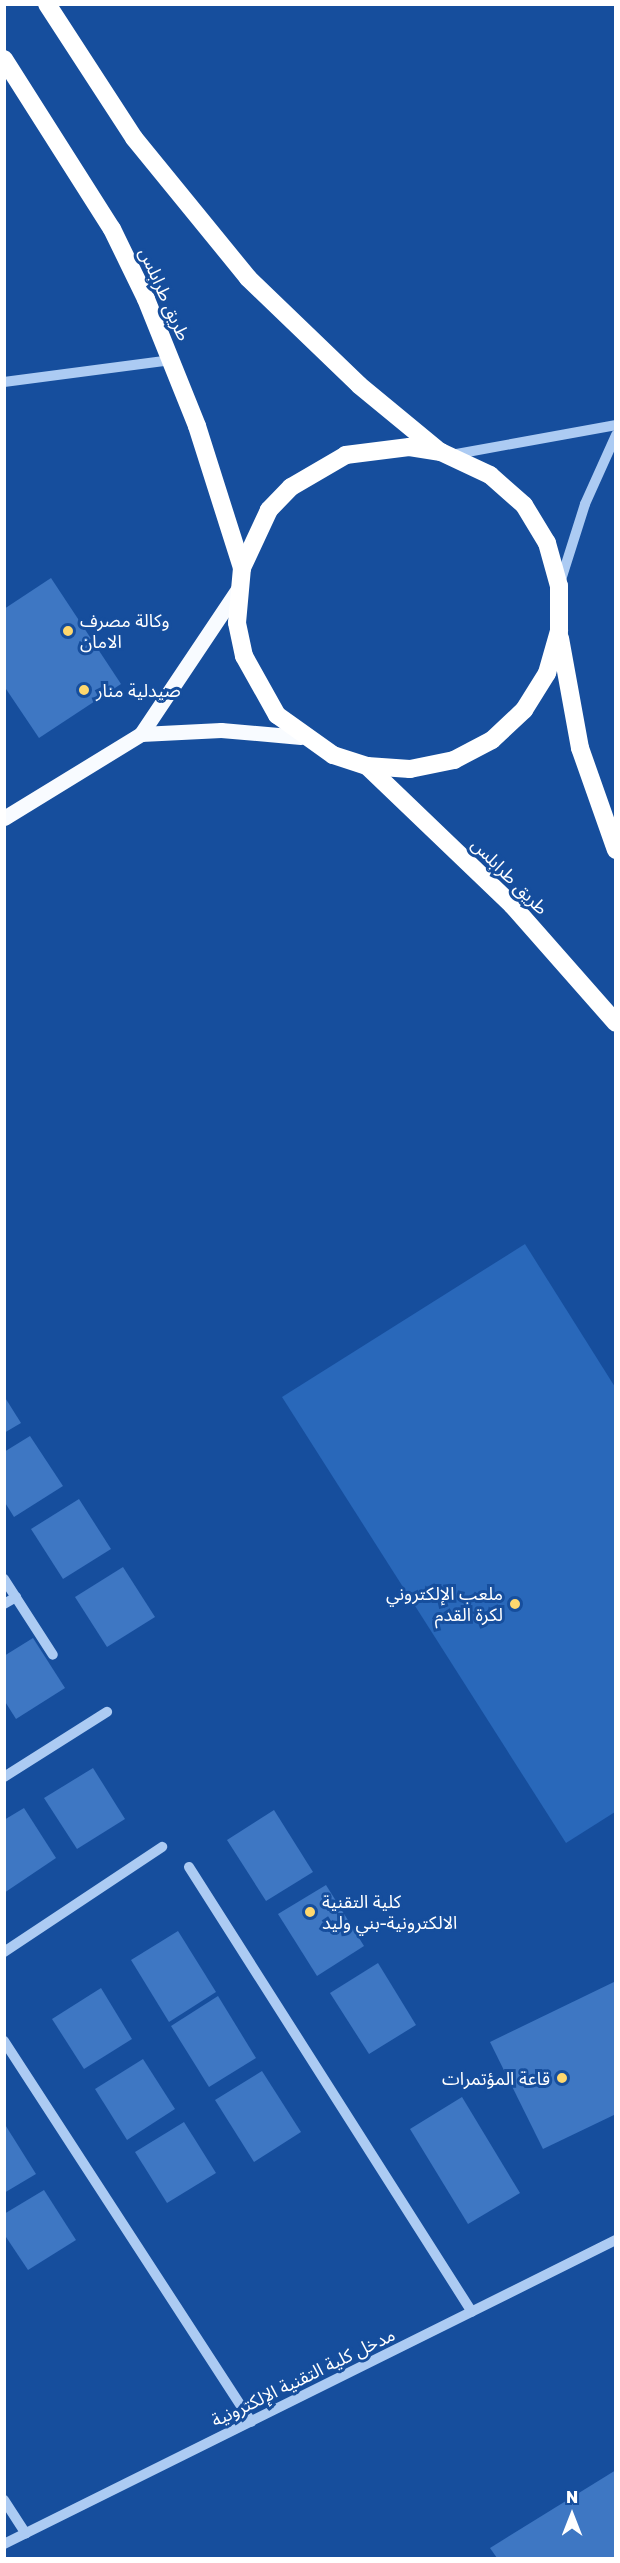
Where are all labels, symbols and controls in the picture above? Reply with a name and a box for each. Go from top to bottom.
street label: طريق طرابلس [135,244,195,344]
place label: وكالة مصرف الامان [80,610,169,652]
marker: وكالة مصرف الامان [61,624,75,638]
place label: صيدلية منار [96,679,181,701]
marker: صيدلية منار [77,683,91,697]
street label: طريق طرابلس [467,833,553,919]
place label: ملعب الإلكتروني لكرة القدم [386,1583,503,1626]
marker: ملعب الإلكتروني لكرة القدم [508,1597,522,1611]
place label: كلية التقنية الالكترونية-بني وليد [322,1891,457,1934]
marker: كلية التقنية الالكترونية-بني وليد [303,1905,317,1919]
place label: قاعة المؤتمرات [442,2067,550,2089]
marker: قاعة المؤتمرات [555,2071,569,2085]
street label: مدخل كلية التقنية الإلكترونية [208,2323,398,2431]
north arrow [542,2485,602,2545]
text: N [566,2487,578,2507]

